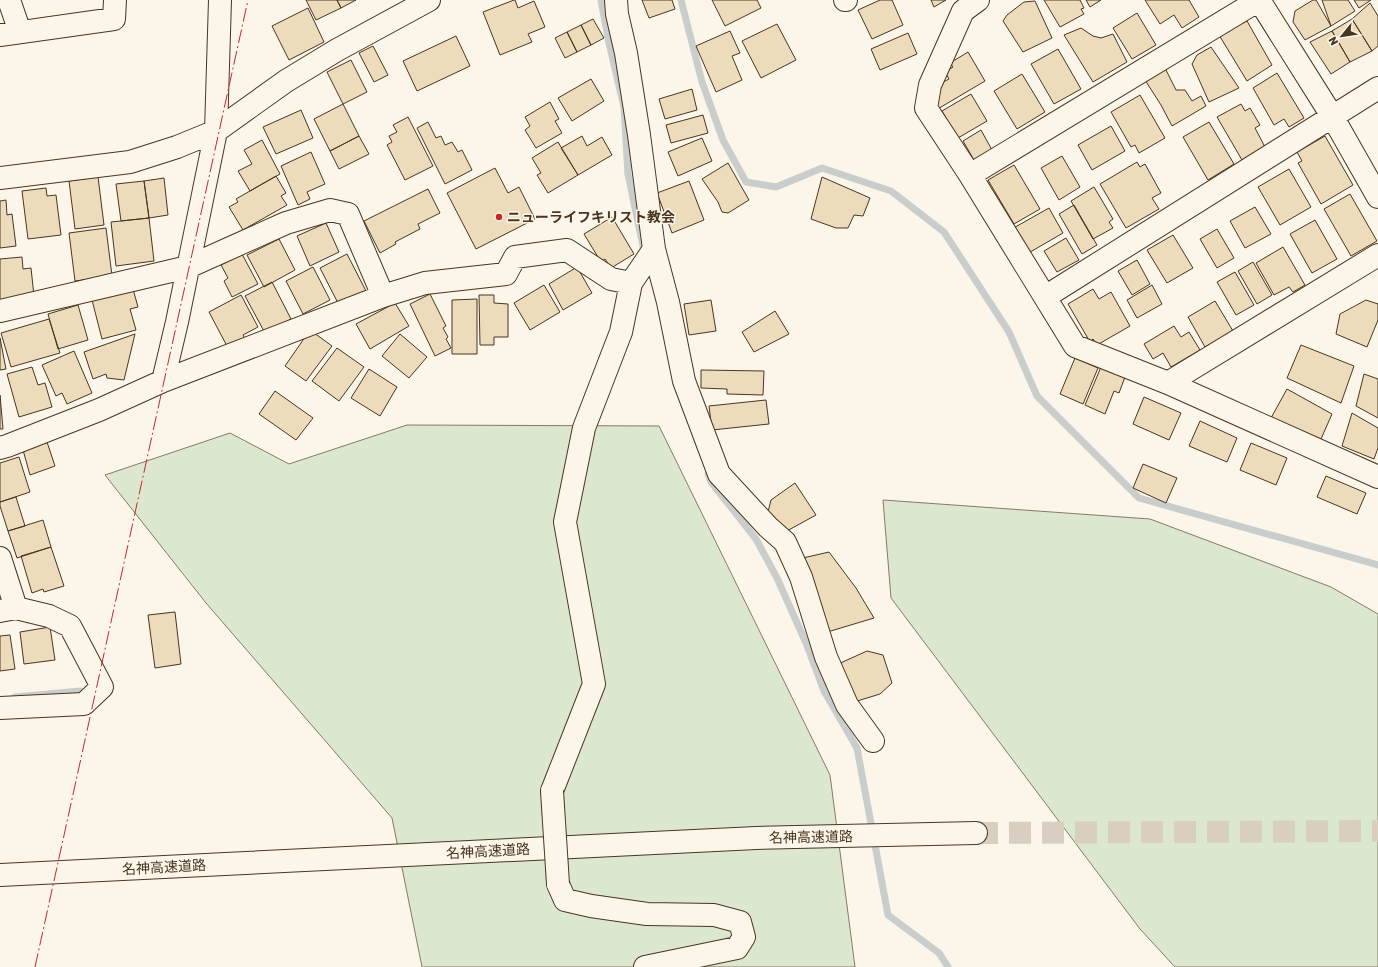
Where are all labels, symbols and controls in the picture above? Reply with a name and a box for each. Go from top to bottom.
north arrow [1322,16,1362,56]
text: N [1326,34,1341,47]
place label: ニューライフキリスト教会 [507,209,675,226]
marker: ニューライフキリスト教会 [494,212,504,222]
street label: 名神高速道路 [769,828,853,847]
street label: 名神高速道路 [446,841,530,862]
street label: 名神高速道路 [122,857,206,878]

